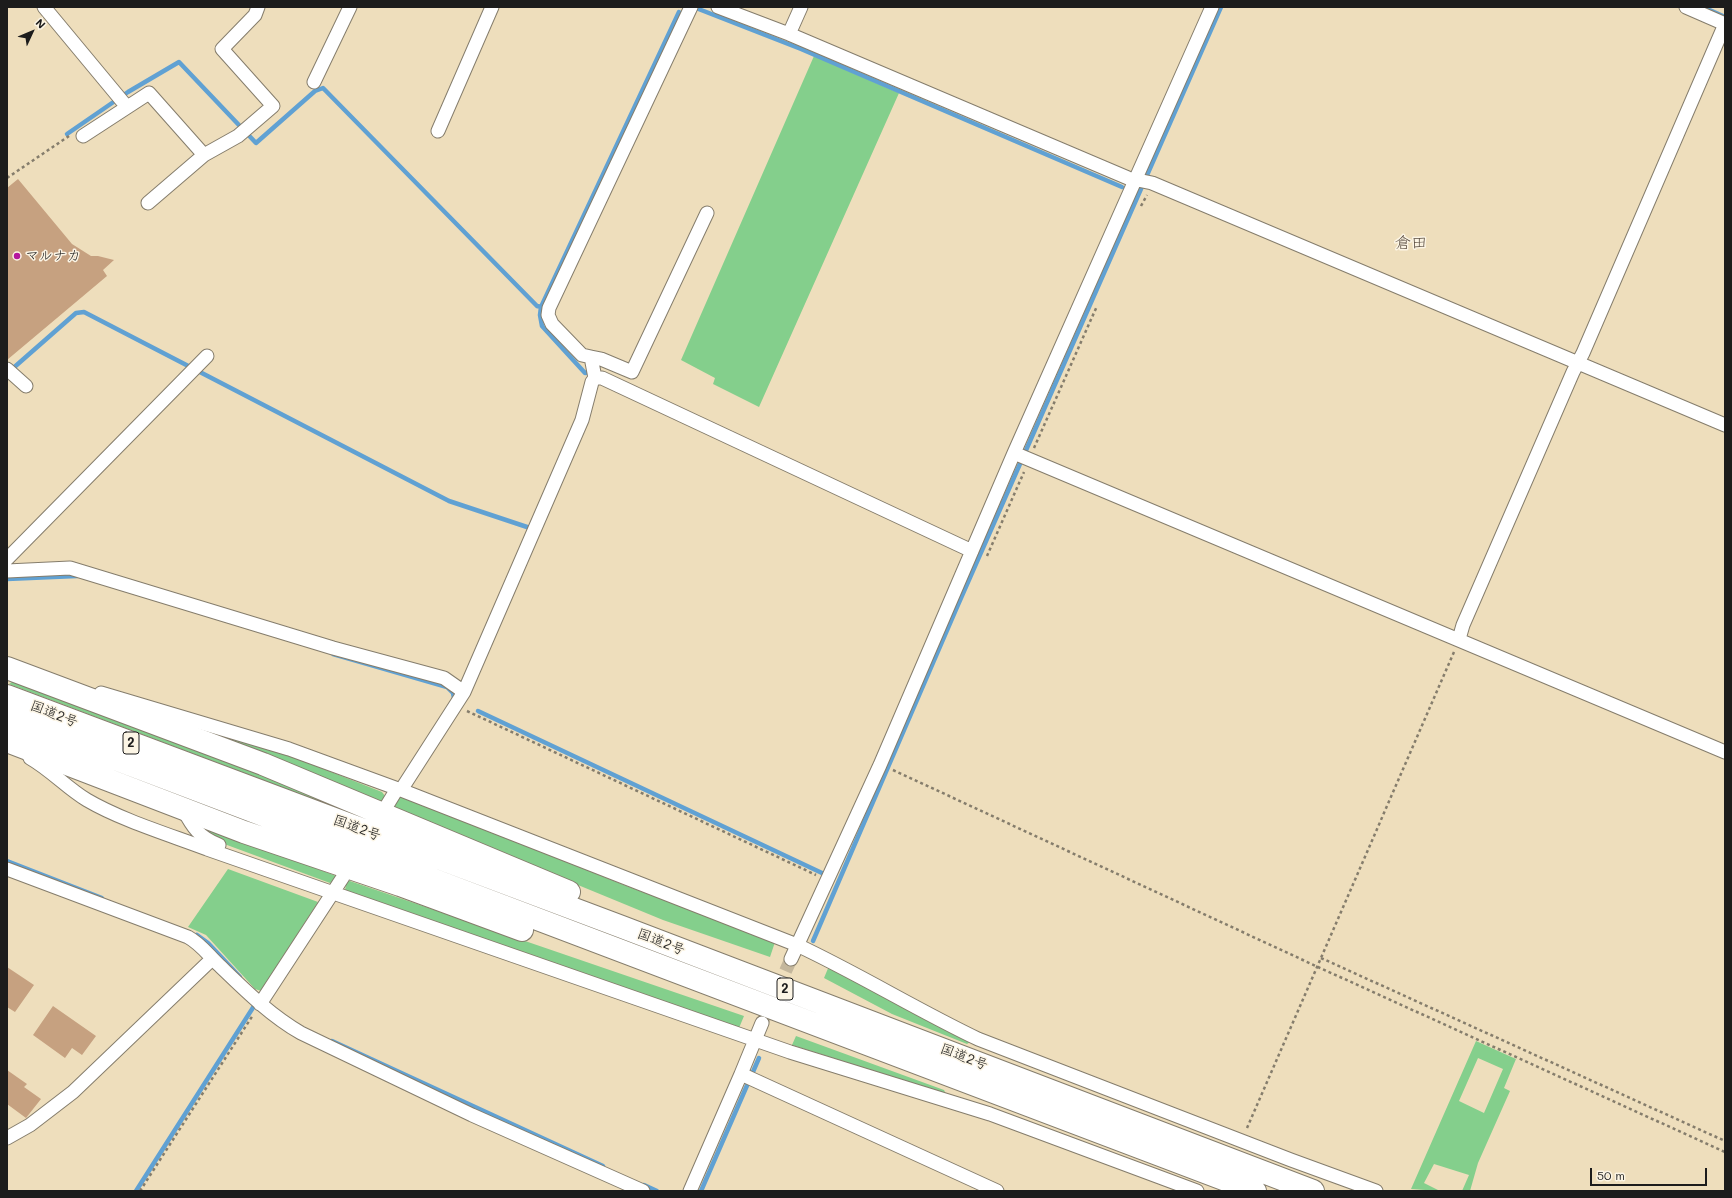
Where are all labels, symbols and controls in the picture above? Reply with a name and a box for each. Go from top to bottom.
north arrow [12,12,52,52]
text: N [33,15,49,32]
district label: 倉田 [1395,233,1427,253]
place label: マルナカ [25,248,81,264]
marker: マルナカ [12,251,22,261]
street label: 国道2号 [28,697,80,731]
road number: 2 [123,732,139,754]
street label: 国道2号 [331,812,383,844]
street label: 国道2号 [635,925,687,959]
road number: 2 [777,978,793,1000]
street label: 国道2号 [938,1040,990,1074]
scale bar [1592,1160,1709,1186]
text: 50 m [1597,1167,1625,1183]

